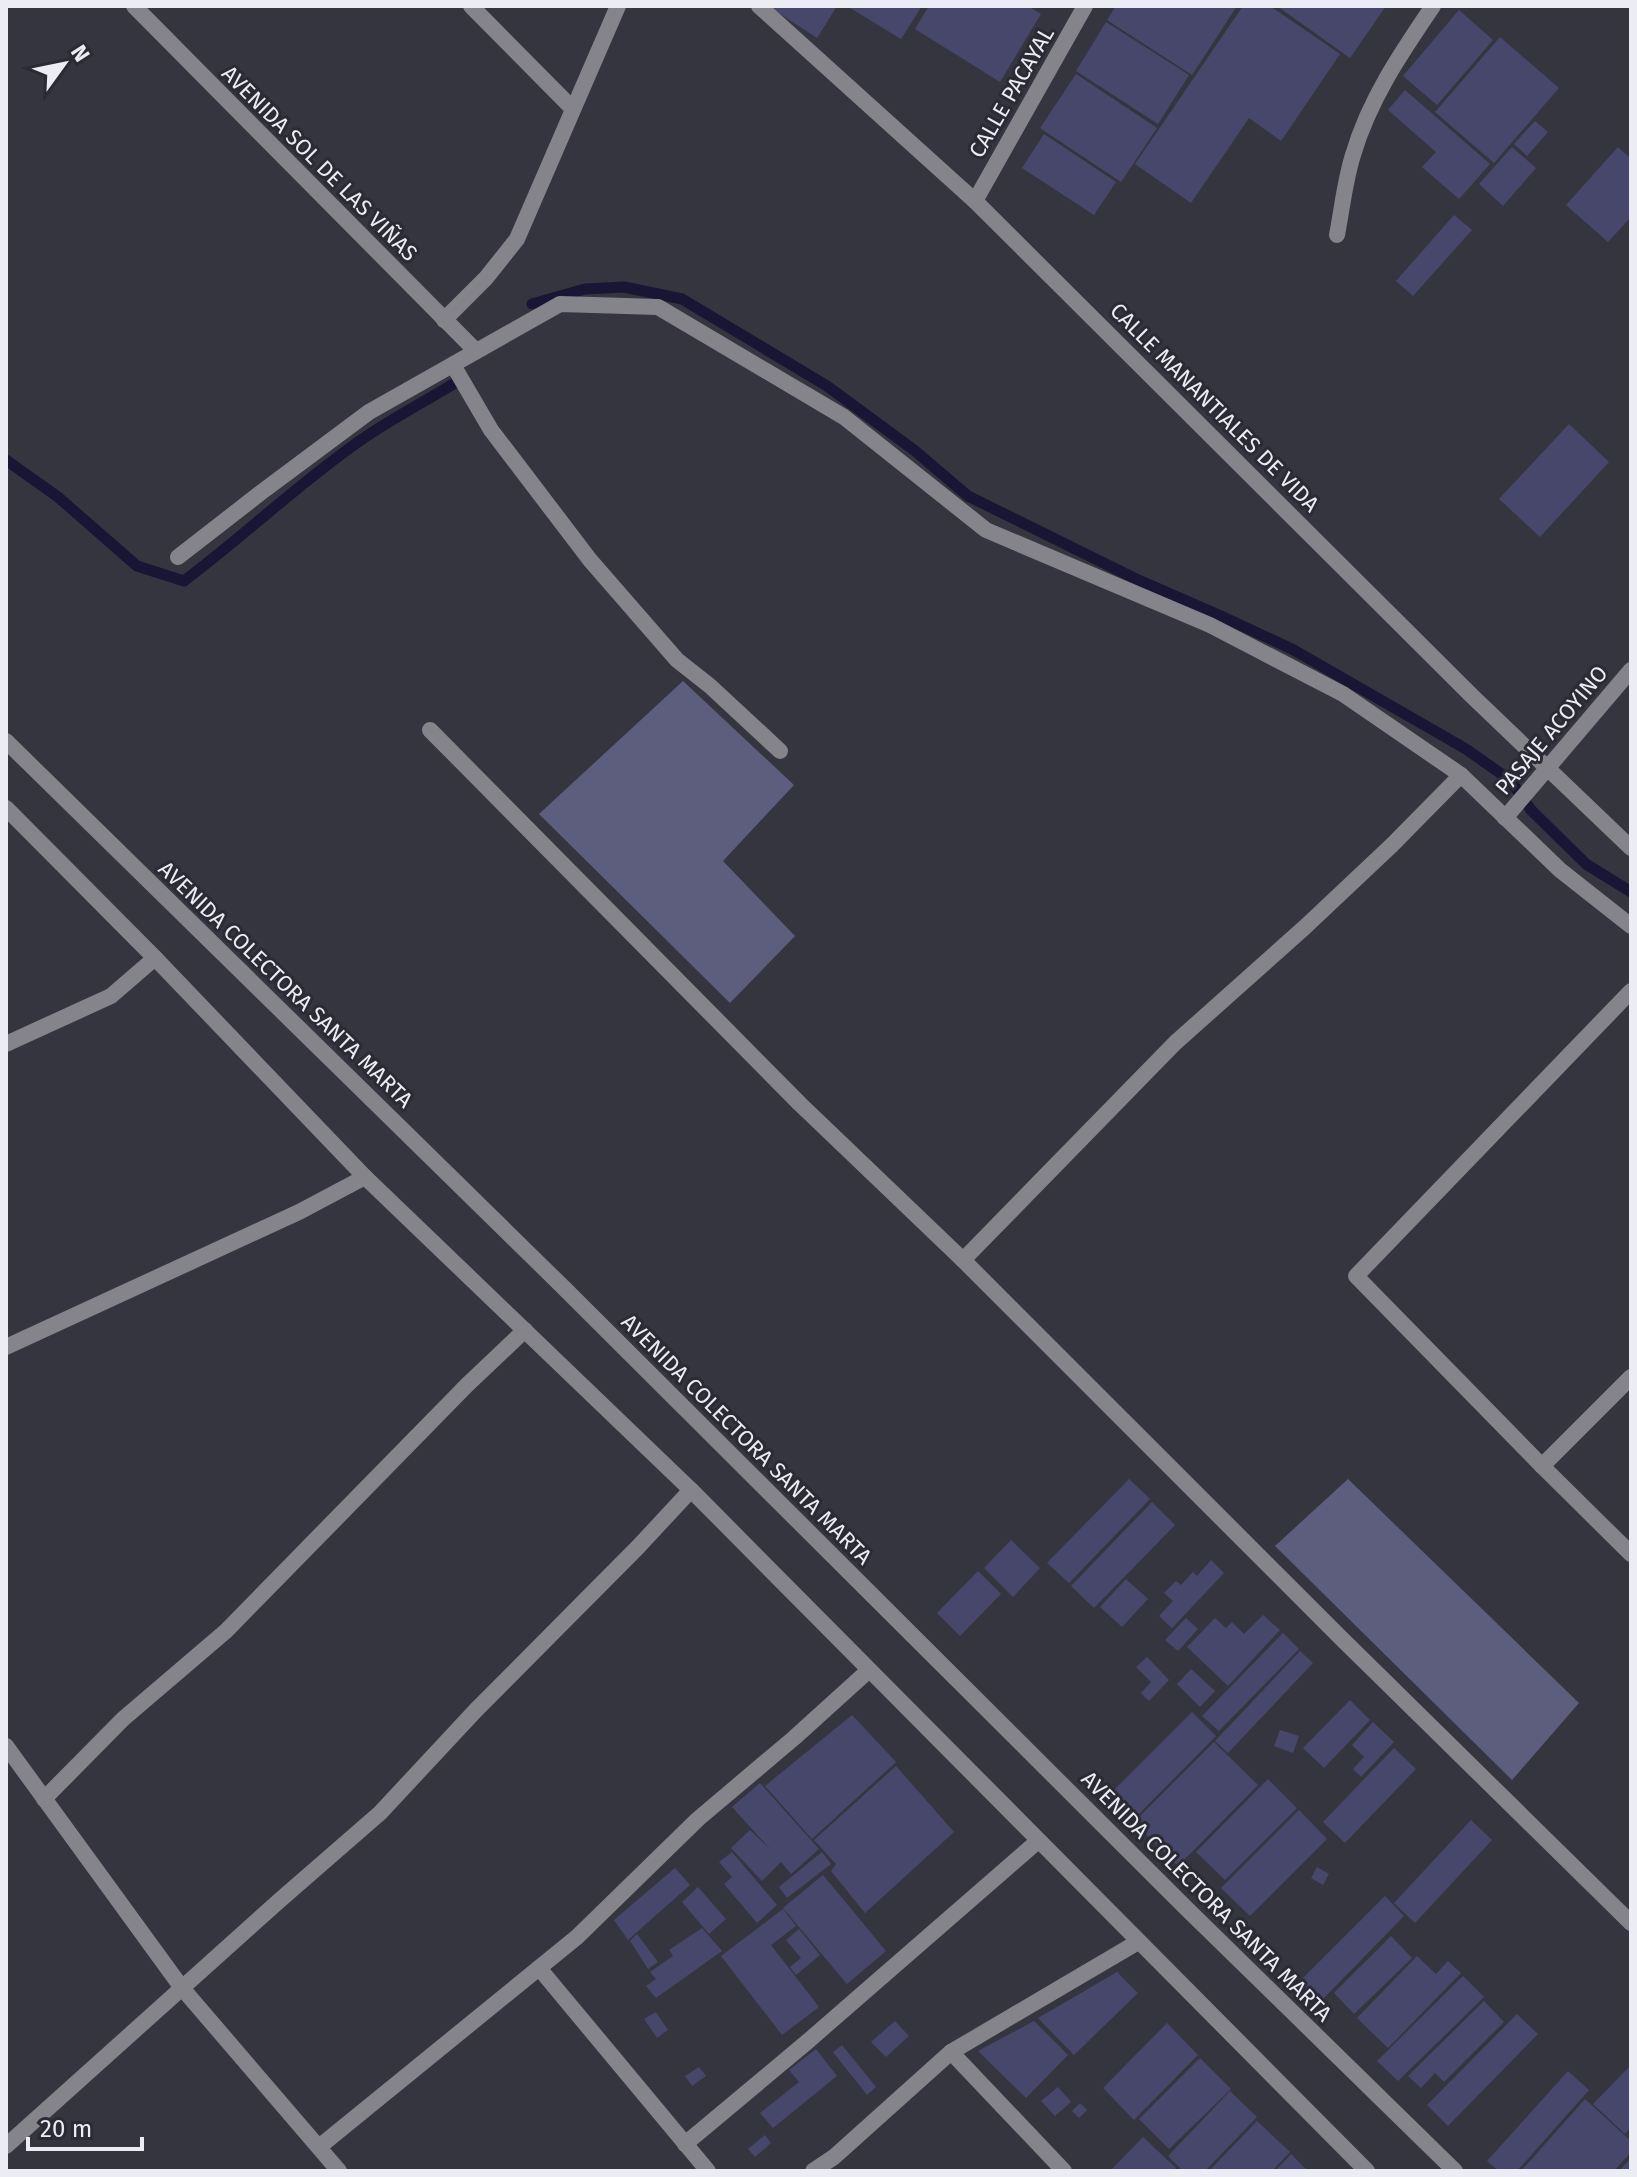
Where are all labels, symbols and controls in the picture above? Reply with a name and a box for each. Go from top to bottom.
street label: CALLE PACAYAL [963,22,1060,163]
north arrow [24,24,104,104]
text: N [65,40,96,67]
street label: AVENIDA SOL DE LAS VIÑAS [216,60,423,267]
street label: CALLE MANANTIALES DE VIDA [1104,297,1325,518]
street label: PASAJE ACOYINO [1489,660,1613,800]
street label: AVENIDA COLECTORA SANTA MARTA [153,855,419,1114]
street label: AVENIDA COLECTORA SANTA MARTA [616,1308,878,1570]
street label: AVENIDA COLECTORA SANTA MARTA [1076,1765,1338,2027]
scale bar [28,2101,142,2151]
text: 20 m [40,2115,92,2143]

